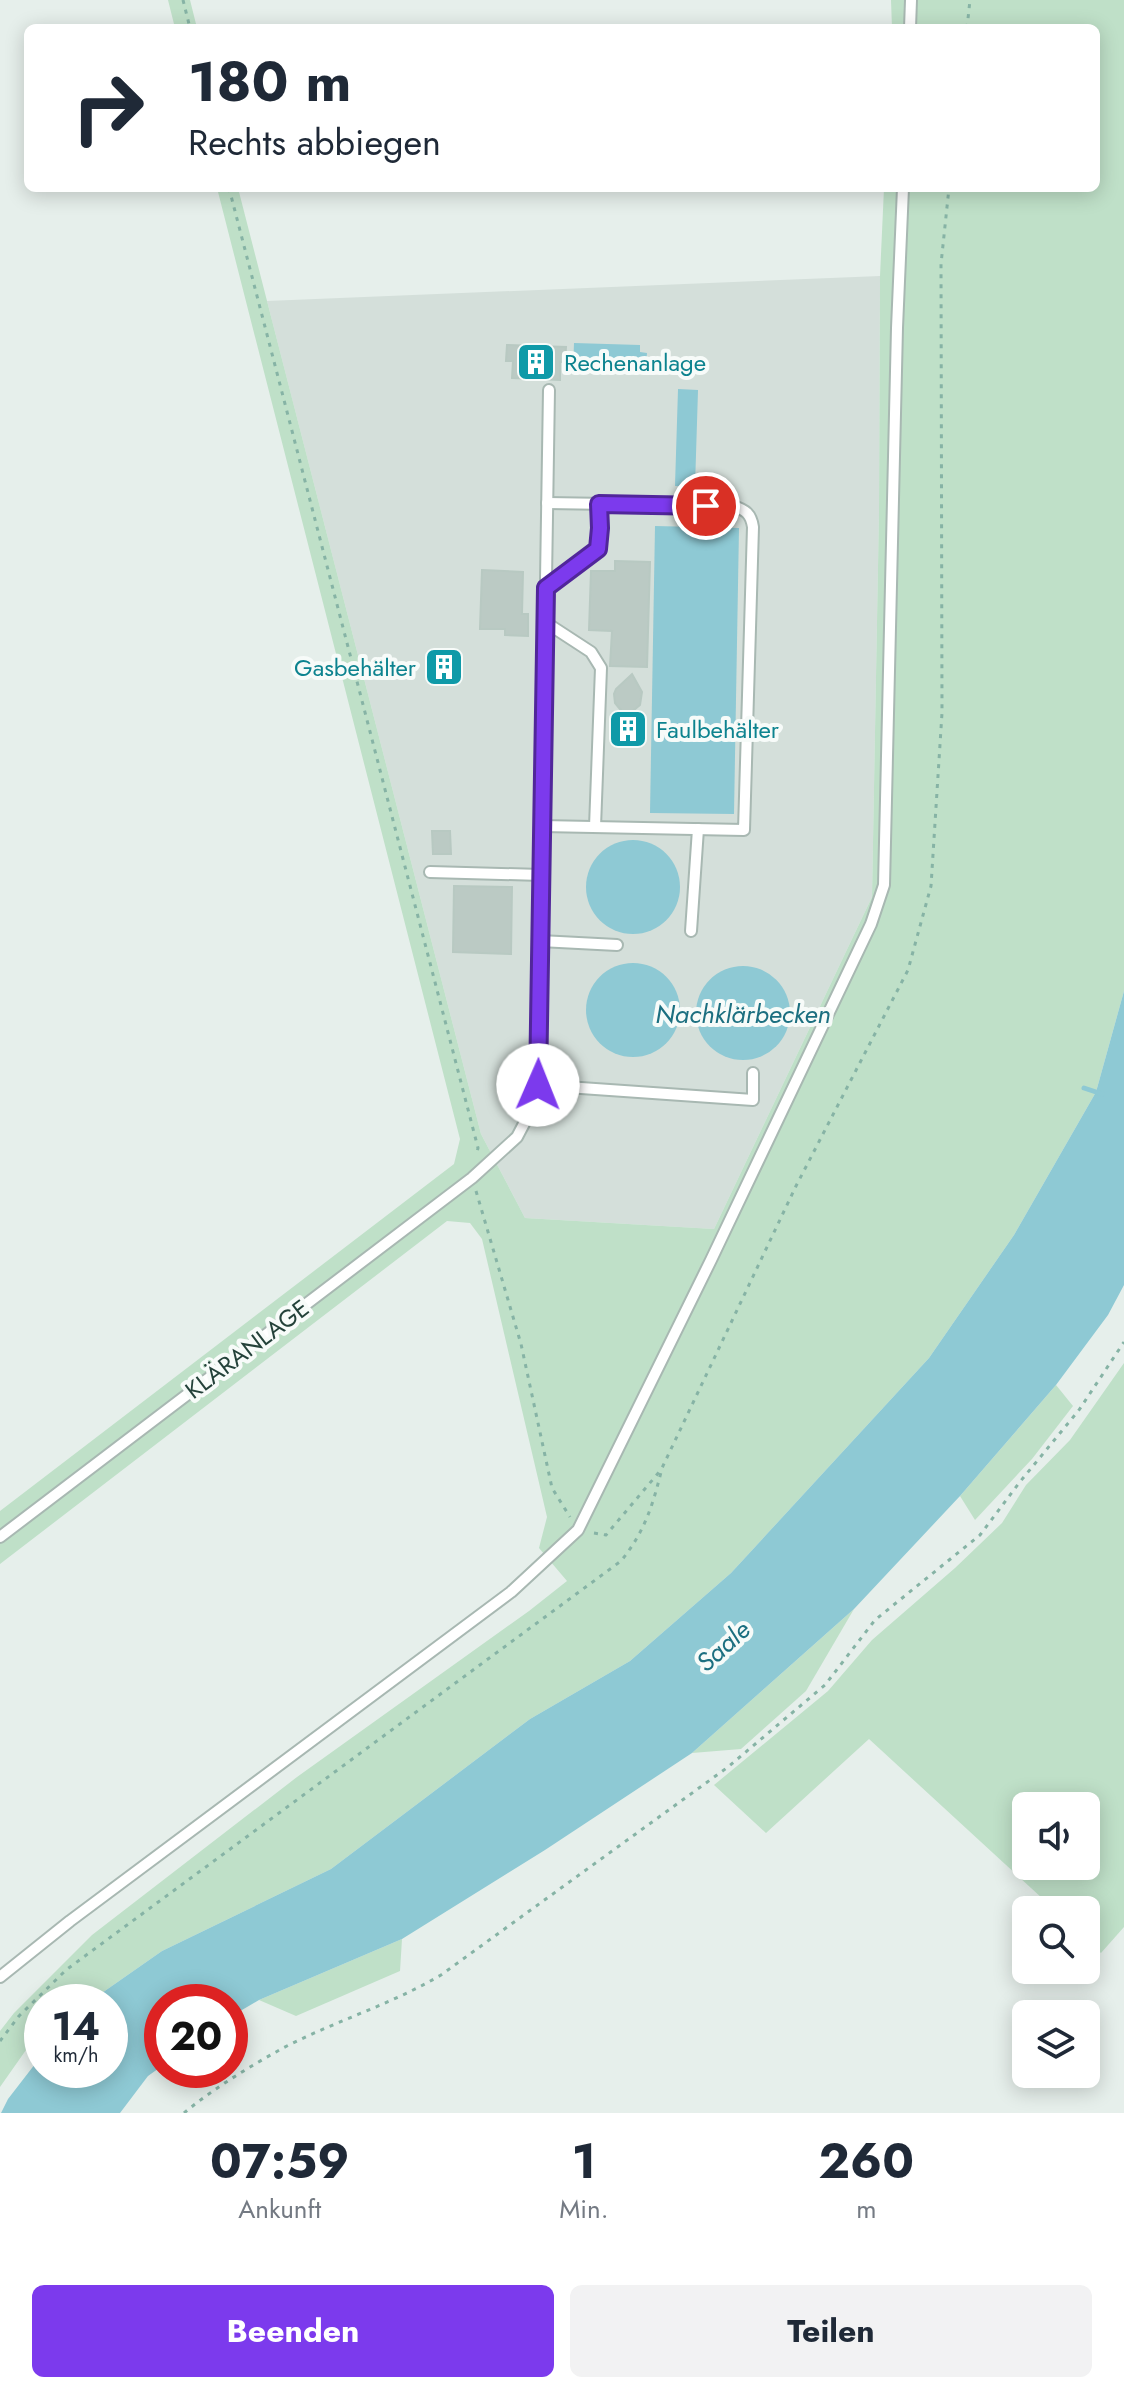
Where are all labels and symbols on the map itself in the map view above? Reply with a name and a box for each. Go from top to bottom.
building icon: Rechenanlage [515,341,557,383]
place label: Rechenanlage [564,345,706,380]
pin [672,472,740,540]
building icon: Gasbehälter [423,646,465,688]
place label: Gasbehälter [294,650,417,685]
building icon: Faulbehälter [607,708,649,750]
place label: Faulbehälter [656,712,780,747]
water label: Nachklärbecken [655,995,831,1033]
position arrow [496,1043,580,1127]
street label: KLÄRANLAGE [178,1291,316,1407]
water label: Saale [687,1611,759,1681]
speed limit sign: 20 [144,1984,248,2088]

